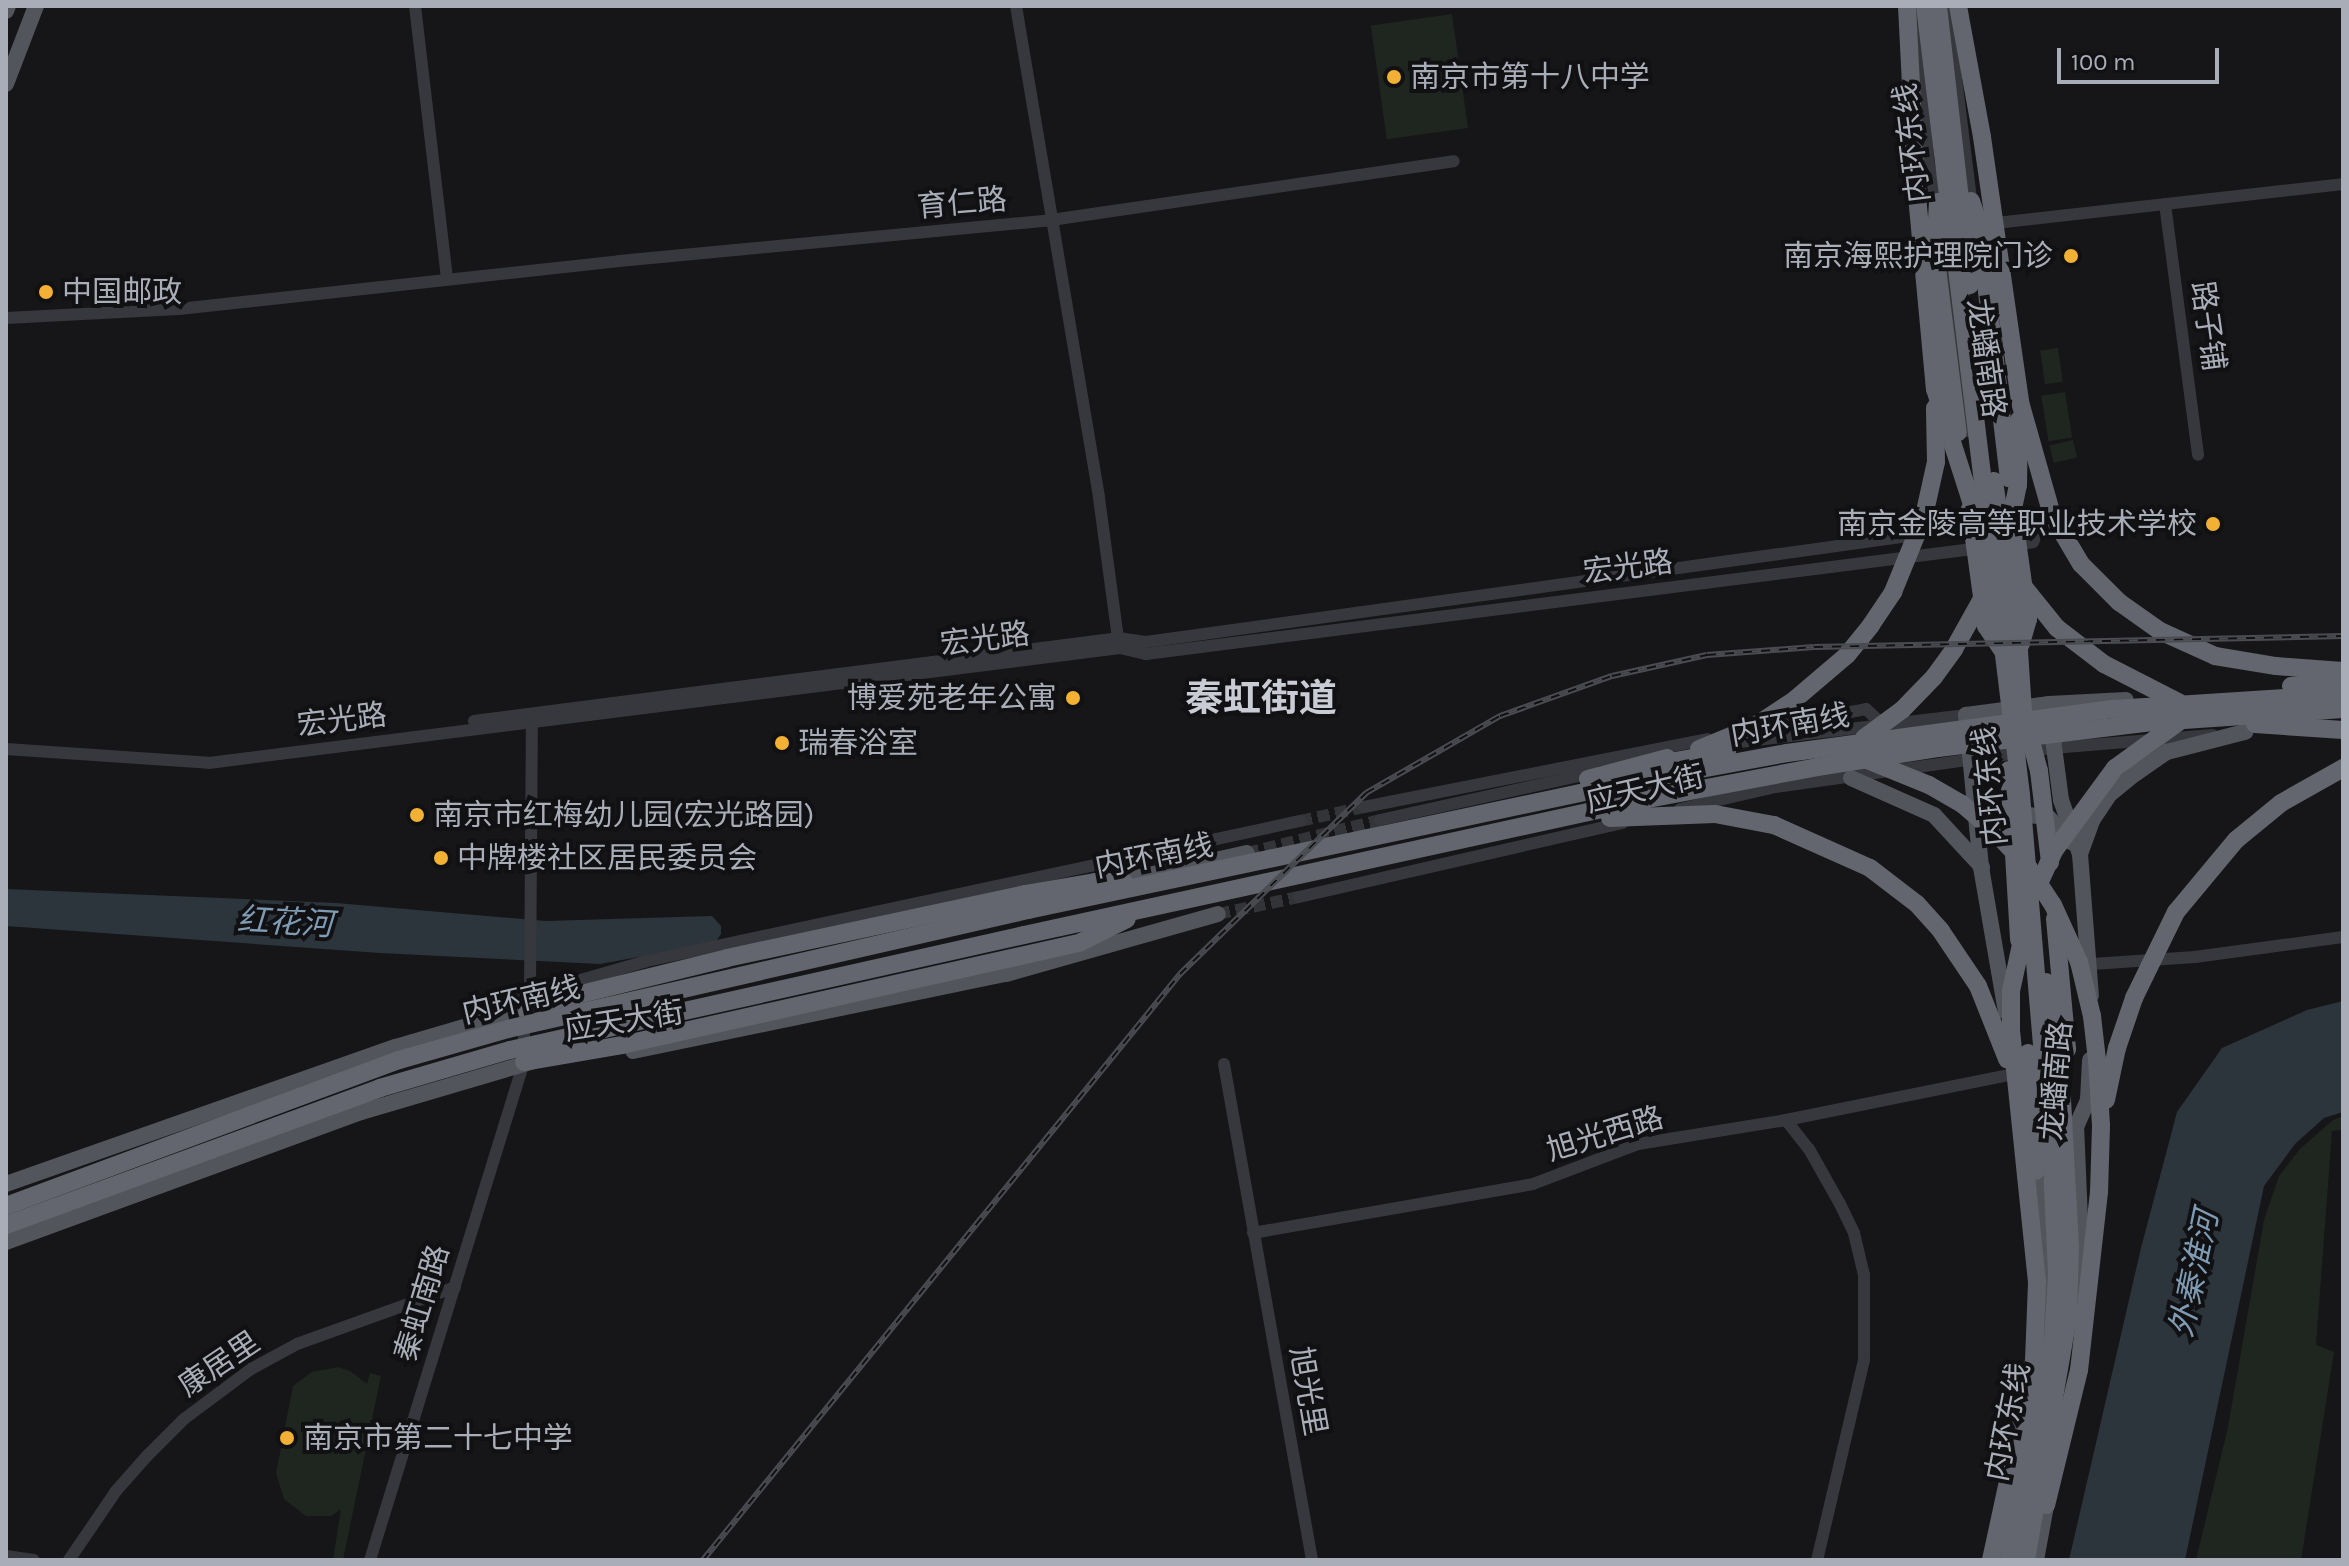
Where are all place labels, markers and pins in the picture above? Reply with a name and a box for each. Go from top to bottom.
place label: 南京市第十八中学 [1410,59,1650,95]
marker: 南京市第十八中学 [1385,68,1403,86]
place label: 南京海熙护理院门诊 [1783,238,2053,274]
marker: 南京海熙护理院门诊 [2060,245,2082,267]
place label: 中国邮政 [62,274,182,310]
marker: 中国邮政 [37,283,55,301]
place label: 南京金陵高等职业技术学校 [1837,506,2197,542]
marker: 南京金陵高等职业技术学校 [2204,515,2222,533]
place label: 博爱苑老年公寓 [847,680,1057,716]
marker: 博爱苑老年公寓 [1064,689,1082,707]
place label: 瑞春浴室 [798,725,918,761]
marker: 瑞春浴室 [773,734,791,752]
place label: 南京市红梅幼儿园(宏光路园) [433,797,814,833]
marker: 南京市红梅幼儿园(宏光路园) [408,806,426,824]
place label: 中牌楼社区居民委员会 [457,840,757,876]
marker: 中牌楼社区居民委员会 [432,849,450,867]
place label: 南京市第二十七中学 [303,1420,573,1456]
marker: 南京市第二十七中学 [278,1429,296,1447]

